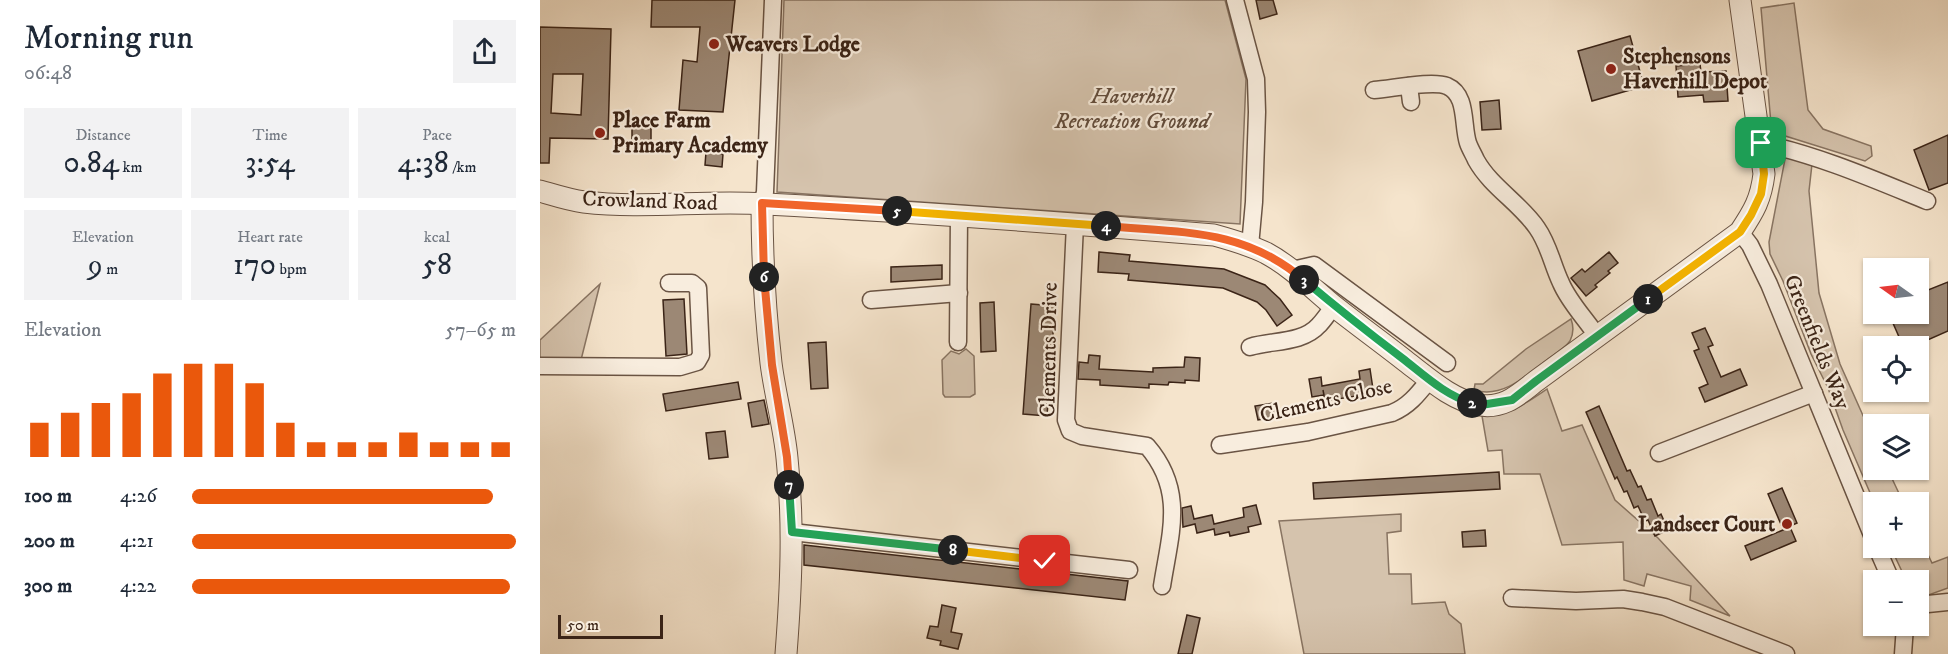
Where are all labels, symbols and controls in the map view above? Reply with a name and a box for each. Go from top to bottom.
text: Morning run [24,18,193,59]
button: share [453,20,516,83]
place label: Weavers Lodge [725,31,860,58]
marker: Weavers Lodge [707,37,721,51]
place label: Stephensons Haverhill Depot [1623,43,1767,95]
text: 06:48 [24,61,72,86]
marker: Stephensons Haverhill Depot [1604,62,1618,76]
park label: Haverhill Recreation Ground [1054,83,1213,135]
place label: Place Farm Primary Academy [612,107,768,159]
pin [1735,117,1786,168]
text: Distance [75,125,131,145]
text: Time [253,125,287,145]
text: Pace [422,125,452,145]
marker: Place Farm Primary Academy [593,126,607,140]
icon: arrive [1744,126,1777,159]
text: 0.84 [64,145,119,182]
text: 3:54 [245,145,295,182]
text: 4:38 [397,145,449,182]
text: km [119,157,142,177]
text: /km [449,157,477,177]
street label: Crowland Road [582,185,718,217]
pin: 5 [882,196,912,226]
text: 5 [893,201,901,221]
pin: 4 [1091,211,1121,241]
text: 4 [1101,216,1111,236]
text: Elevation [72,227,134,247]
text: Heart rate [237,227,303,247]
text: kcal [424,227,450,247]
text: 9 [88,247,103,284]
text: 170 [233,247,276,284]
text: 58 [422,247,452,284]
north arrow [1863,258,1929,324]
map controls [1863,258,1929,636]
text: m [103,259,118,279]
text: bpm [276,259,307,279]
pin: 6 [749,262,779,292]
pin: 3 [1289,265,1319,295]
text: 6 [760,267,768,287]
text: 3 [1301,270,1307,290]
street label: Greenfields Way [1778,271,1857,414]
street label: Clements Drive [1034,282,1064,418]
pin: 1 [1633,284,1663,314]
text: 1 [1645,289,1651,309]
text: Elevation [24,318,101,343]
text: 57–65 m [445,318,516,343]
button: locate [1863,336,1929,402]
street label: Clements Close [1257,373,1395,429]
pin: 2 [1457,388,1487,418]
text: 2 [1468,393,1476,413]
button: layers [1863,414,1929,480]
pin: 7 [774,470,804,500]
text: 7 [785,475,793,495]
text: 100 m [24,484,72,509]
text: 4:26 [120,484,157,509]
button: + [1863,492,1929,558]
place label: Landseer Court [1638,511,1775,538]
marker: Landseer Court [1780,517,1794,531]
text: 200 m [24,529,75,554]
text: 4:21 [120,529,154,554]
pin: 8 [938,535,968,565]
pin [1019,535,1070,586]
text: 8 [949,540,957,560]
icon: check [1028,544,1061,577]
button: − [1863,570,1929,636]
text: 300 m [24,574,72,599]
text: 4:22 [120,574,156,599]
scale bar [558,612,663,640]
text: 50 m [567,615,599,635]

